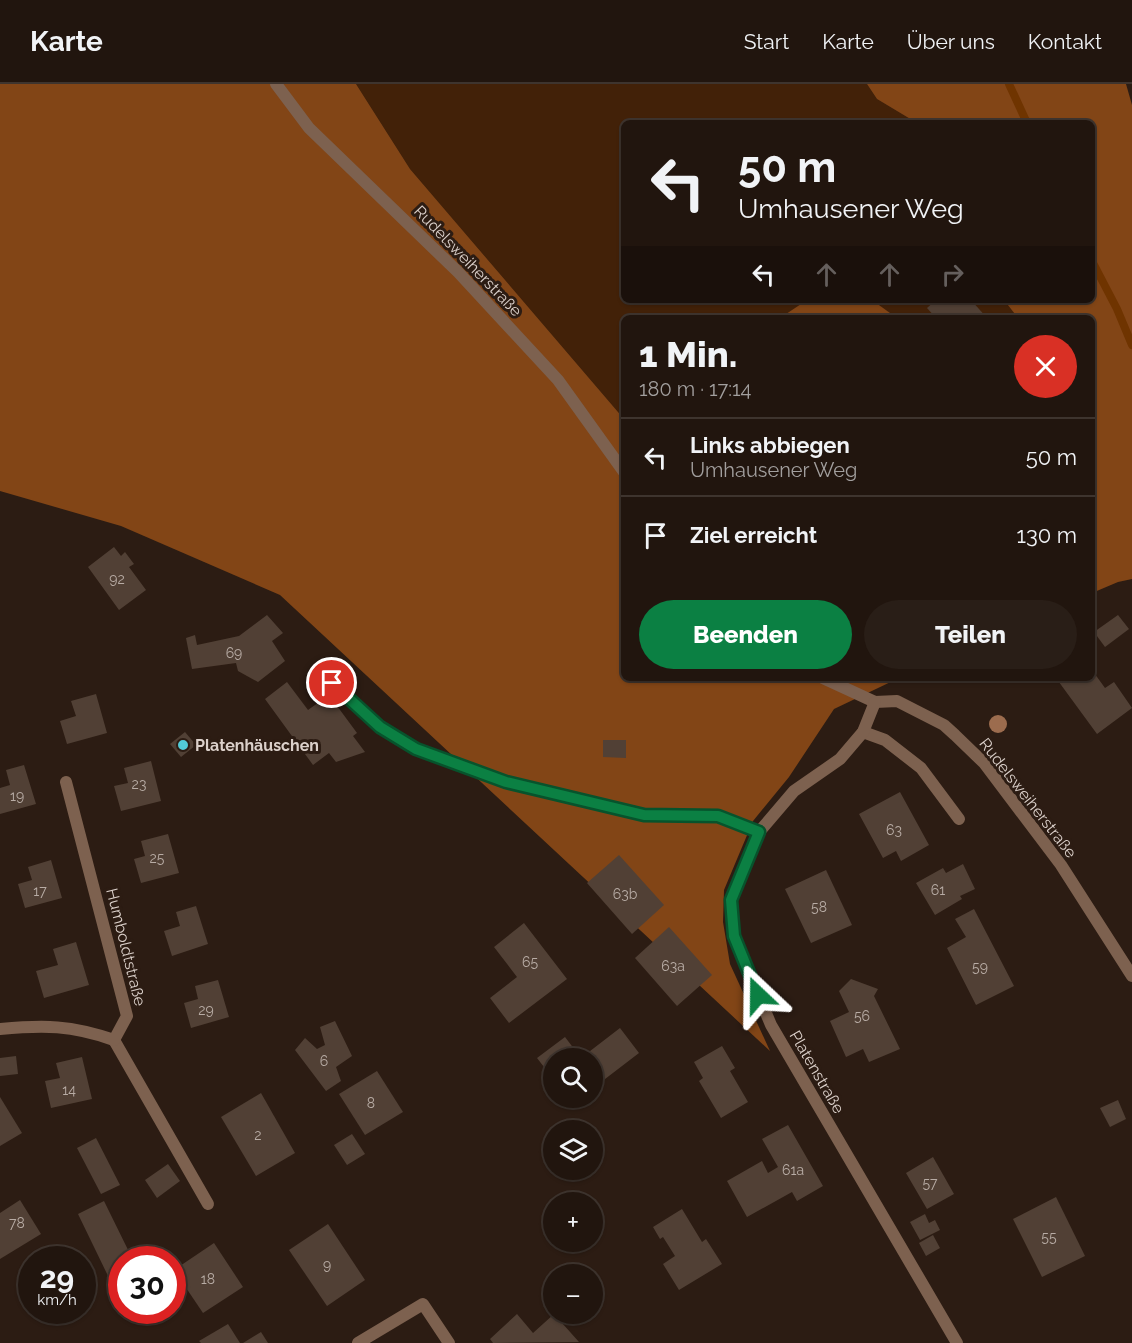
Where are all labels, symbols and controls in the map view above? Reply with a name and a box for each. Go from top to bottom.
text: Karte [30,25,103,58]
text: Start [744,29,789,54]
text: Karte [822,29,874,54]
text: Über uns [907,29,995,54]
text: Kontakt [1028,29,1102,54]
text: 50 m [738,143,836,192]
icon: left [639,144,717,222]
text: Umhausener Weg [738,193,964,224]
street label: Rudelsweiherstraße [410,202,526,320]
icon: left [747,258,780,291]
icon: ahead [810,258,843,291]
icon: ahead [873,258,906,291]
icon: right [936,258,969,291]
text: 1 Min. [639,333,737,375]
button: close [1014,335,1077,398]
text: 180 m · 17:14 [639,377,752,401]
text: Links abbiegen [690,432,850,458]
icon: left [639,441,672,474]
text: 50 m [1026,444,1077,470]
text: Umhausener Weg [690,458,857,482]
icon: arrive [639,519,672,552]
text: Ziel erreicht [690,522,817,548]
text: 130 m [1017,522,1077,548]
house number: 92 [109,571,125,587]
button: Beenden [639,600,852,669]
button: Teilen [864,600,1077,669]
house number: 69 [226,645,242,661]
pin [306,657,357,708]
icon: arrive [315,666,348,699]
street label: Rudelsweiherstraße [975,734,1081,862]
place label: Platenhäuschen [195,736,319,755]
marker: Platenhäuschen [176,738,190,752]
house number: 23 [132,776,146,792]
house number: 19 [10,788,24,804]
house number: 63 [886,822,902,838]
house number: 25 [150,850,165,866]
house number: 61 [931,882,945,898]
house number: 17 [33,883,47,899]
street label: Humboldtstraße [102,886,150,1008]
house number: 63b [613,886,638,902]
house number: 58 [811,899,827,915]
house number: 65 [522,954,538,970]
house number: 63a [661,958,685,974]
house number: 59 [972,959,988,975]
position arrow [726,963,790,1027]
house number: 29 [198,1002,214,1018]
house number: 56 [854,1008,870,1024]
street label: Platenstraße [786,1027,848,1117]
map controls [543,1048,603,1324]
button: search [543,1048,603,1108]
house number: 6 [320,1053,328,1069]
house number: 14 [62,1082,76,1098]
house number: 8 [367,1095,375,1111]
button: layers [543,1120,603,1180]
house number: 2 [254,1127,262,1143]
house number: 61a [782,1162,804,1178]
house number: 57 [922,1175,938,1191]
button: + [543,1192,603,1252]
house number: 78 [9,1215,25,1231]
house number: 55 [1041,1229,1057,1245]
speed limit sign: 30 [108,1246,186,1324]
house number: 9 [323,1257,331,1273]
text: 29 [40,1260,74,1295]
button: − [543,1264,603,1324]
house number: 18 [201,1271,215,1287]
text: km/h [37,1291,77,1309]

